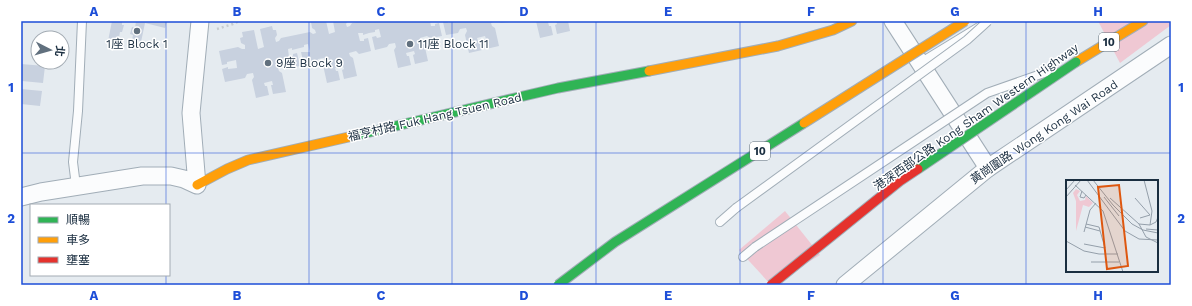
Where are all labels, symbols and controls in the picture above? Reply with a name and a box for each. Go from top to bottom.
text: A [90,4,99,19]
text: B [233,4,242,19]
text: C [377,4,386,19]
text: D [519,4,529,19]
text: E [664,4,672,19]
text: F [807,4,815,19]
text: G [950,4,960,19]
text: H [1093,4,1103,19]
marker: 1座 Block 1 [132,26,142,36]
north arrow [30,30,70,70]
road number: 10 [1099,33,1119,51]
place label: 1座 Block 1 [106,37,168,51]
place label: 11座 Block 11 [418,37,489,51]
marker: 11座 Block 11 [405,39,415,49]
street label: 港深西部公路 Kong Sham Western Highway [871,40,1082,193]
text: 北 [52,45,66,57]
place label: 9座 Block 9 [276,56,343,70]
marker: 9座 Block 9 [263,58,273,68]
street label: 黃崗圍路 Wong Kong Wai Road [968,77,1120,187]
text: 1 [8,80,14,95]
text: 1 [1178,80,1184,95]
street label: 福亨村路 Fuk Hang Tsuen Road [347,90,523,144]
road number: 10 [750,142,770,160]
inset map [1066,180,1158,272]
legend [30,204,170,276]
text: 2 [7,211,15,226]
text: 2 [1177,211,1185,226]
text: 順暢 [66,213,90,227]
text: 車多 [66,233,90,247]
text: 壅塞 [66,253,90,267]
text: A [90,288,99,303]
text: B [233,288,242,303]
text: C [377,288,386,303]
text: D [519,288,529,303]
text: E [664,288,672,303]
text: F [807,288,815,303]
text: G [950,288,960,303]
text: H [1093,288,1103,303]

